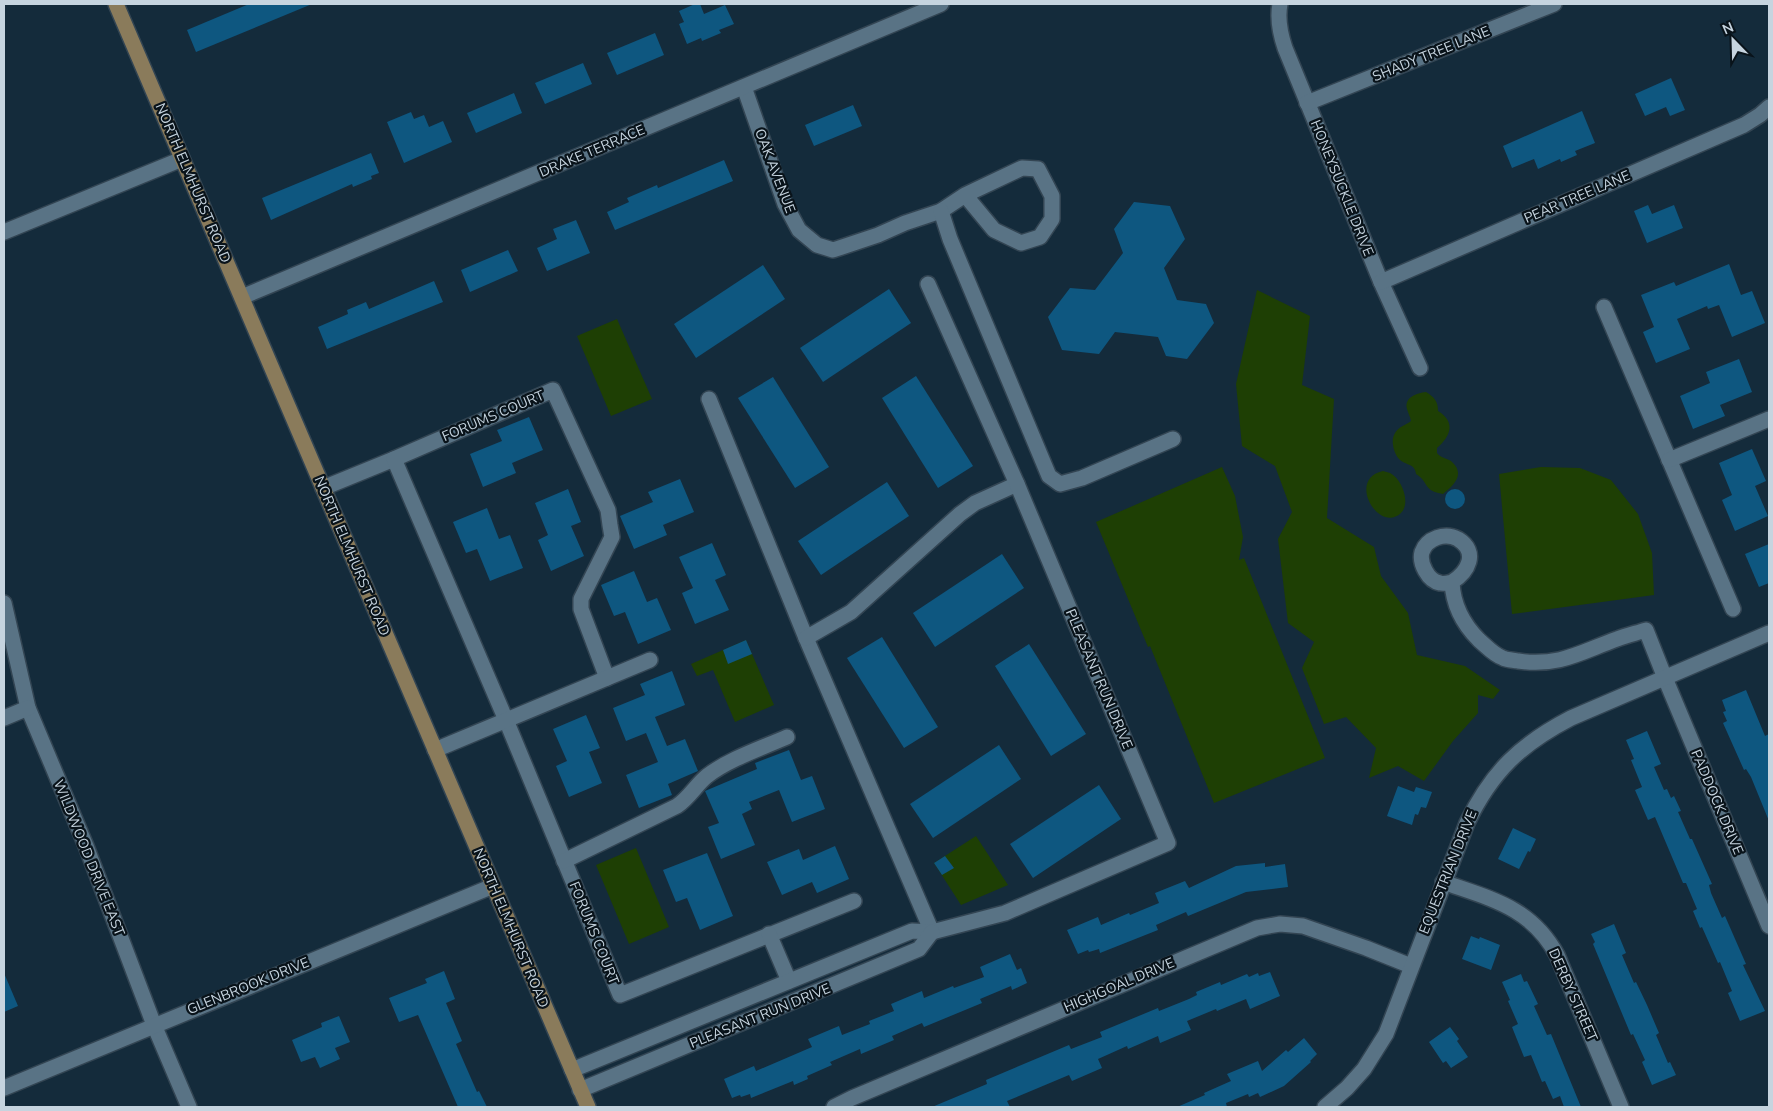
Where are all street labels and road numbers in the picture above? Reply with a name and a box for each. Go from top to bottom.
street label: SHADY TREE LANE [1370,22,1492,86]
street label: NORTH ELMHURST ROAD [151,100,235,266]
street label: HONEYSUCKLE DRIVE [1306,117,1378,259]
street label: DRAKE TERRACE [536,120,648,182]
street label: OAK AVENUE [750,126,800,216]
street label: PEAR TREE LANE [1521,166,1633,228]
street label: FORUMS COURT [439,386,548,446]
street label: NORTH ELMHURST ROAD [310,473,394,639]
street label: PLEASANT RUN DRIVE [1061,606,1137,752]
street label: PADDOCK DRIVE [1686,747,1748,857]
street label: WILDWOOD DRIVE EAST [49,777,129,940]
street label: EQUESTRIAN DRIVE [1414,807,1482,937]
street label: NORTH ELMHURST ROAD [469,845,553,1011]
street label: FORUMS COURT [565,879,624,988]
street label: DERBY STREET [1544,946,1602,1045]
street label: GLENBROOK DRIVE [184,953,312,1019]
street label: HIGHGOAL DRIVE [1061,953,1177,1017]
street label: PLEASANT RUN DRIVE [687,979,833,1053]

